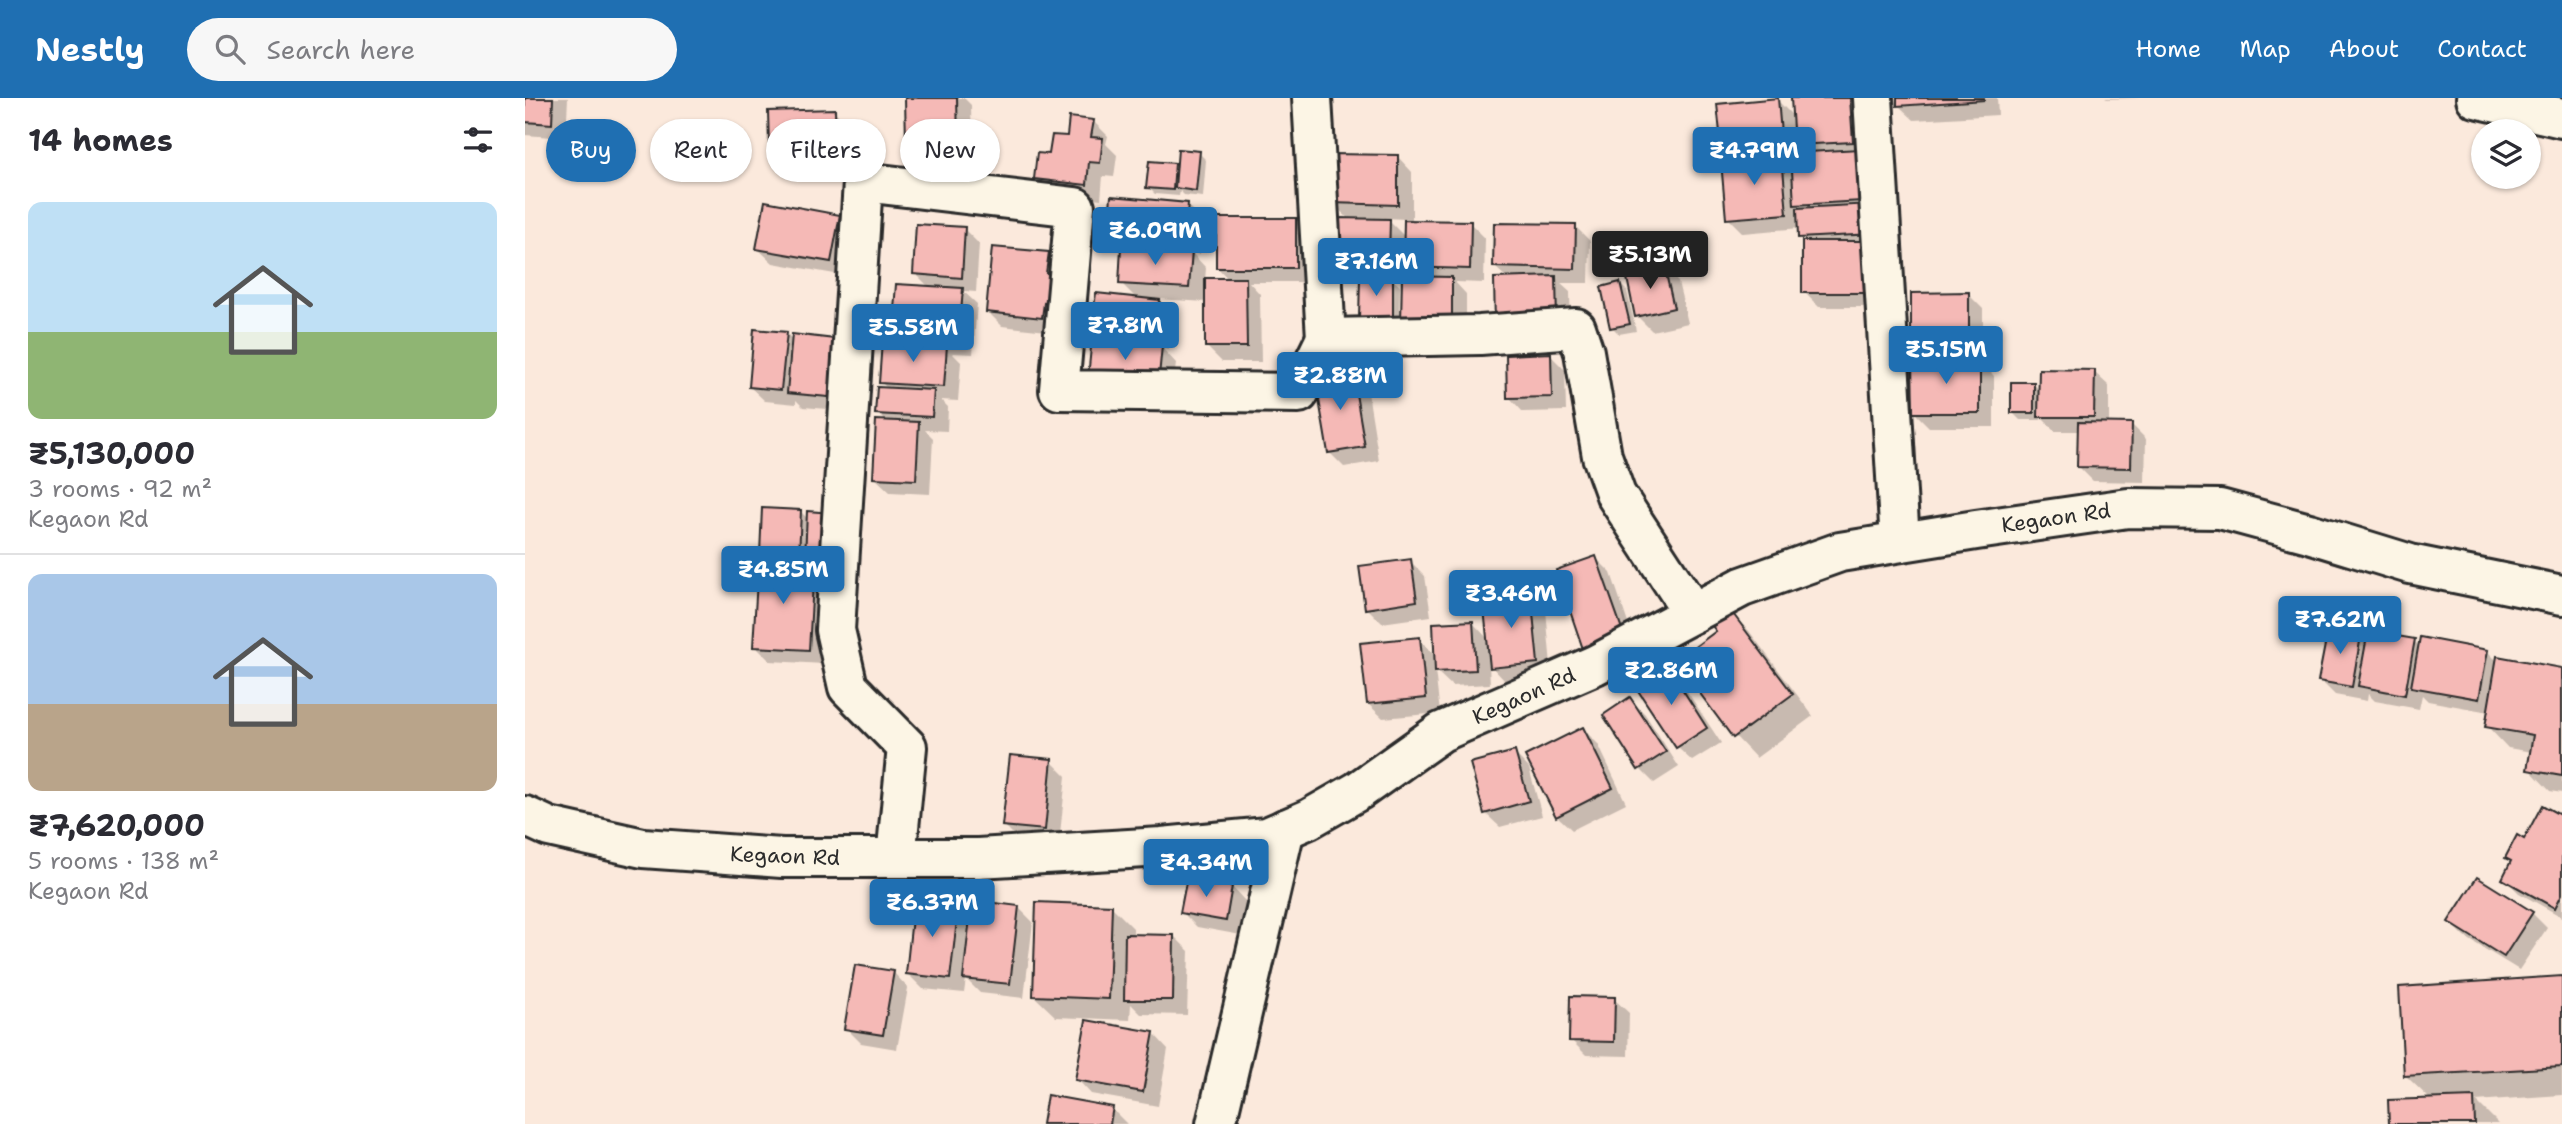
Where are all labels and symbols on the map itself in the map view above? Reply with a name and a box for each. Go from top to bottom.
pin: ₹4.79M [1697,127,1811,187]
pin: ₹6.09M [1098,208,1212,267]
pin: ₹5.13M [1593,232,1707,291]
pin: ₹7.16M [1319,238,1433,298]
pin: ₹7.8M [1076,302,1174,362]
pin: ₹5.58M [856,304,970,364]
pin: ₹5.15M [1889,327,2003,386]
pin: ₹2.88M [1283,352,1397,412]
street label: Kegaon Rd [2000,496,2112,540]
pin: ₹4.85M [726,546,840,606]
pin: ₹3.46M [1454,570,1568,630]
pin: ₹7.62M [2283,596,2397,656]
pin: ₹2.86M [1614,648,1728,707]
street label: Kegaon Rd [1468,661,1580,731]
street label: Kegaon Rd [729,840,841,872]
pin: ₹4.34M [1149,840,1263,899]
pin: ₹6.37M [875,880,989,939]

